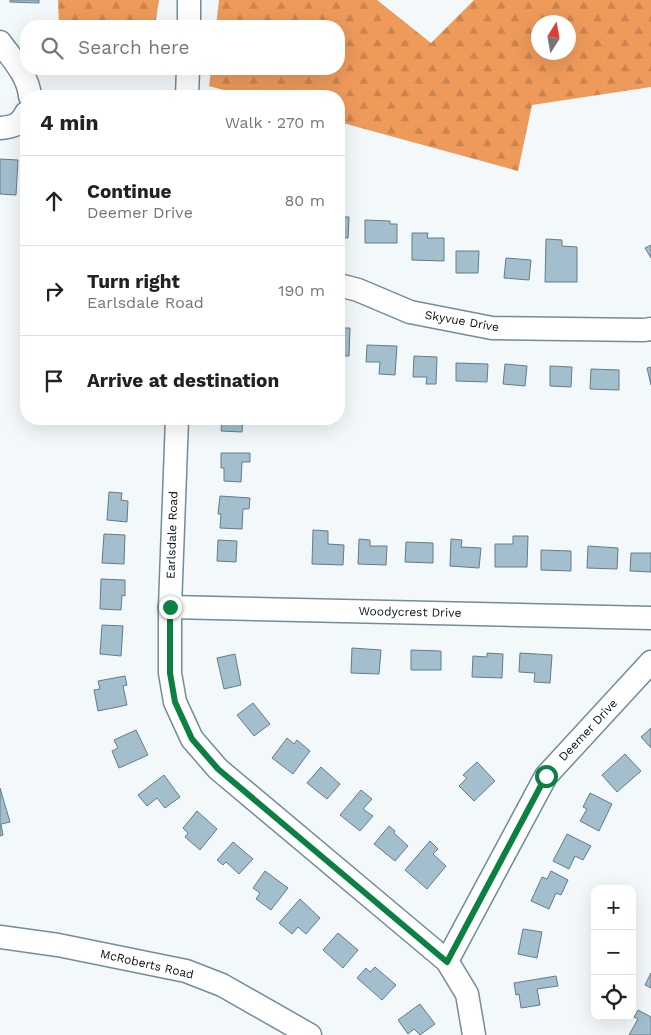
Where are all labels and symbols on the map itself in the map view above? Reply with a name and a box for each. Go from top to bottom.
north arrow [531,15,576,60]
street label: Skyvue Drive [424,308,500,334]
street label: Earlsdale Road [163,491,181,579]
route end [159,596,182,619]
street label: Woodycrest Drive [358,604,462,620]
street label: Deemer Drive [556,696,620,764]
route start [535,765,558,788]
street label: McRoberts Road [99,946,195,982]

